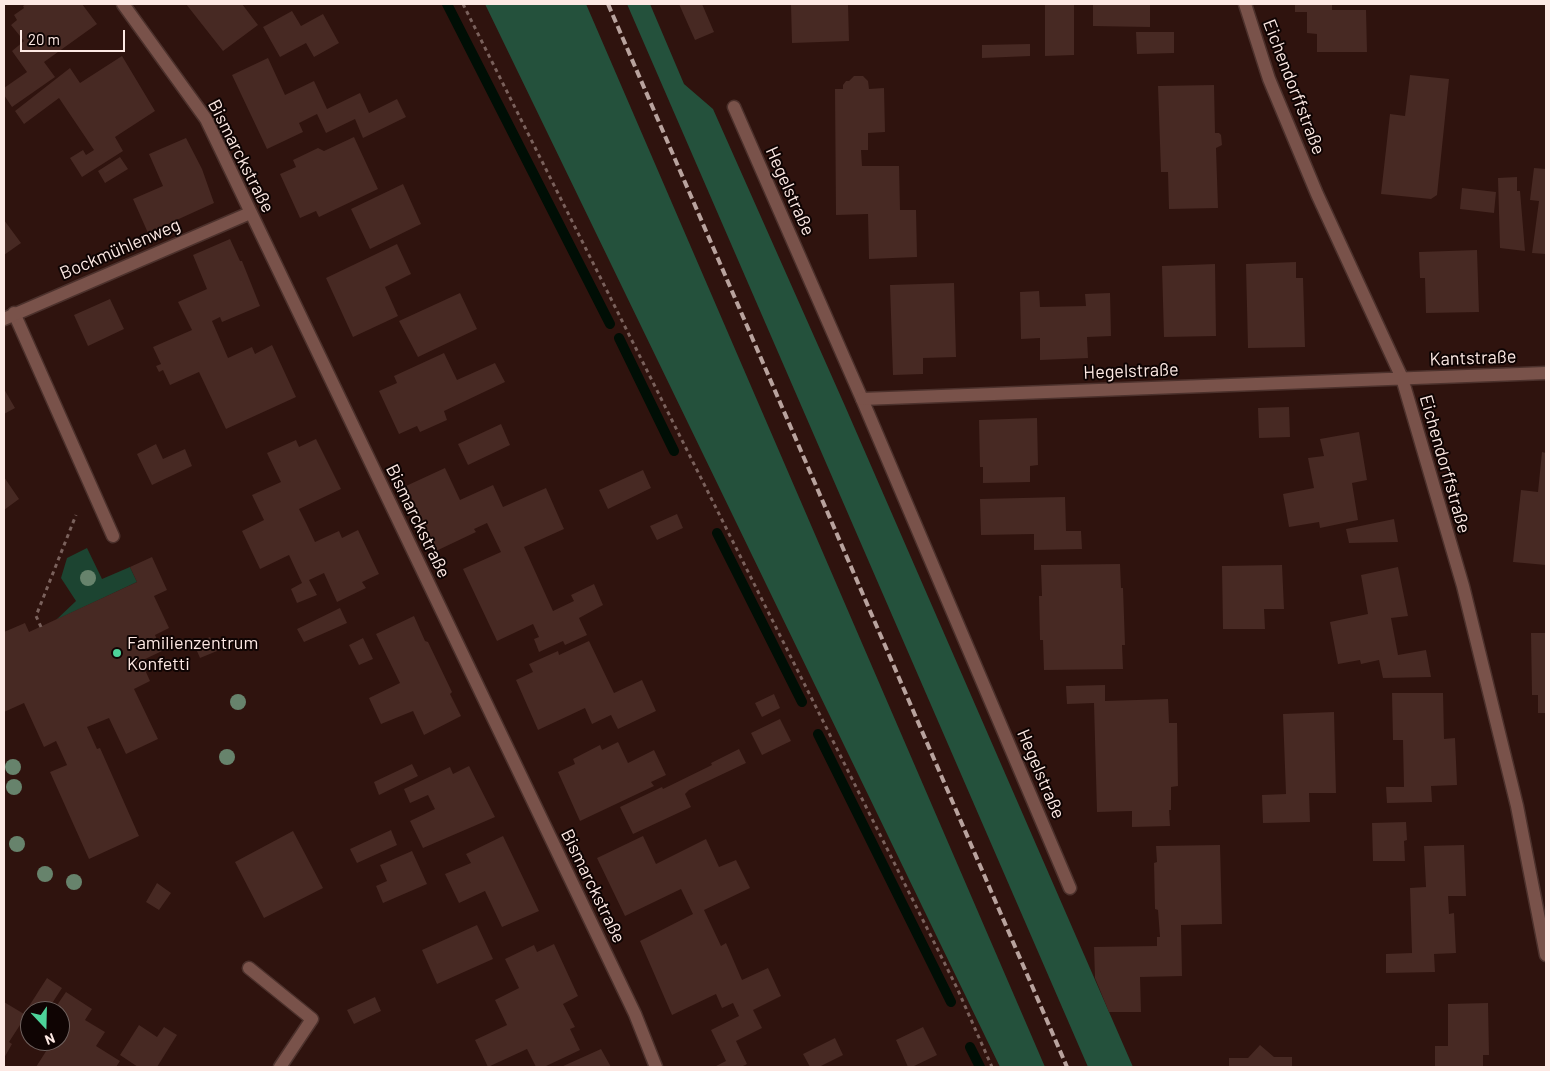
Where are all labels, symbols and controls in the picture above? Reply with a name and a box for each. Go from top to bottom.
street label: Eichendorffstraße [1258,16,1330,158]
scale bar [22,20,128,52]
text: 20 m [28,30,60,48]
street label: Bismarckstraße [203,96,279,216]
street label: Hegelstraße [761,143,819,239]
street label: Bockmühlenweg [56,214,184,284]
street label: Kantstraße [1429,346,1517,370]
street label: Hegelstraße [1083,359,1179,383]
street label: Eichendorffstraße [1415,392,1475,536]
street label: Bismarckstraße [381,461,455,581]
place label: Familienzentrum Konfetti [127,632,258,674]
marker: Familienzentrum Konfetti [111,647,123,659]
street label: Hegelstraße [1012,726,1070,822]
street label: Bismarckstraße [556,826,630,946]
north arrow [20,1001,70,1051]
text: N [43,1030,58,1049]

